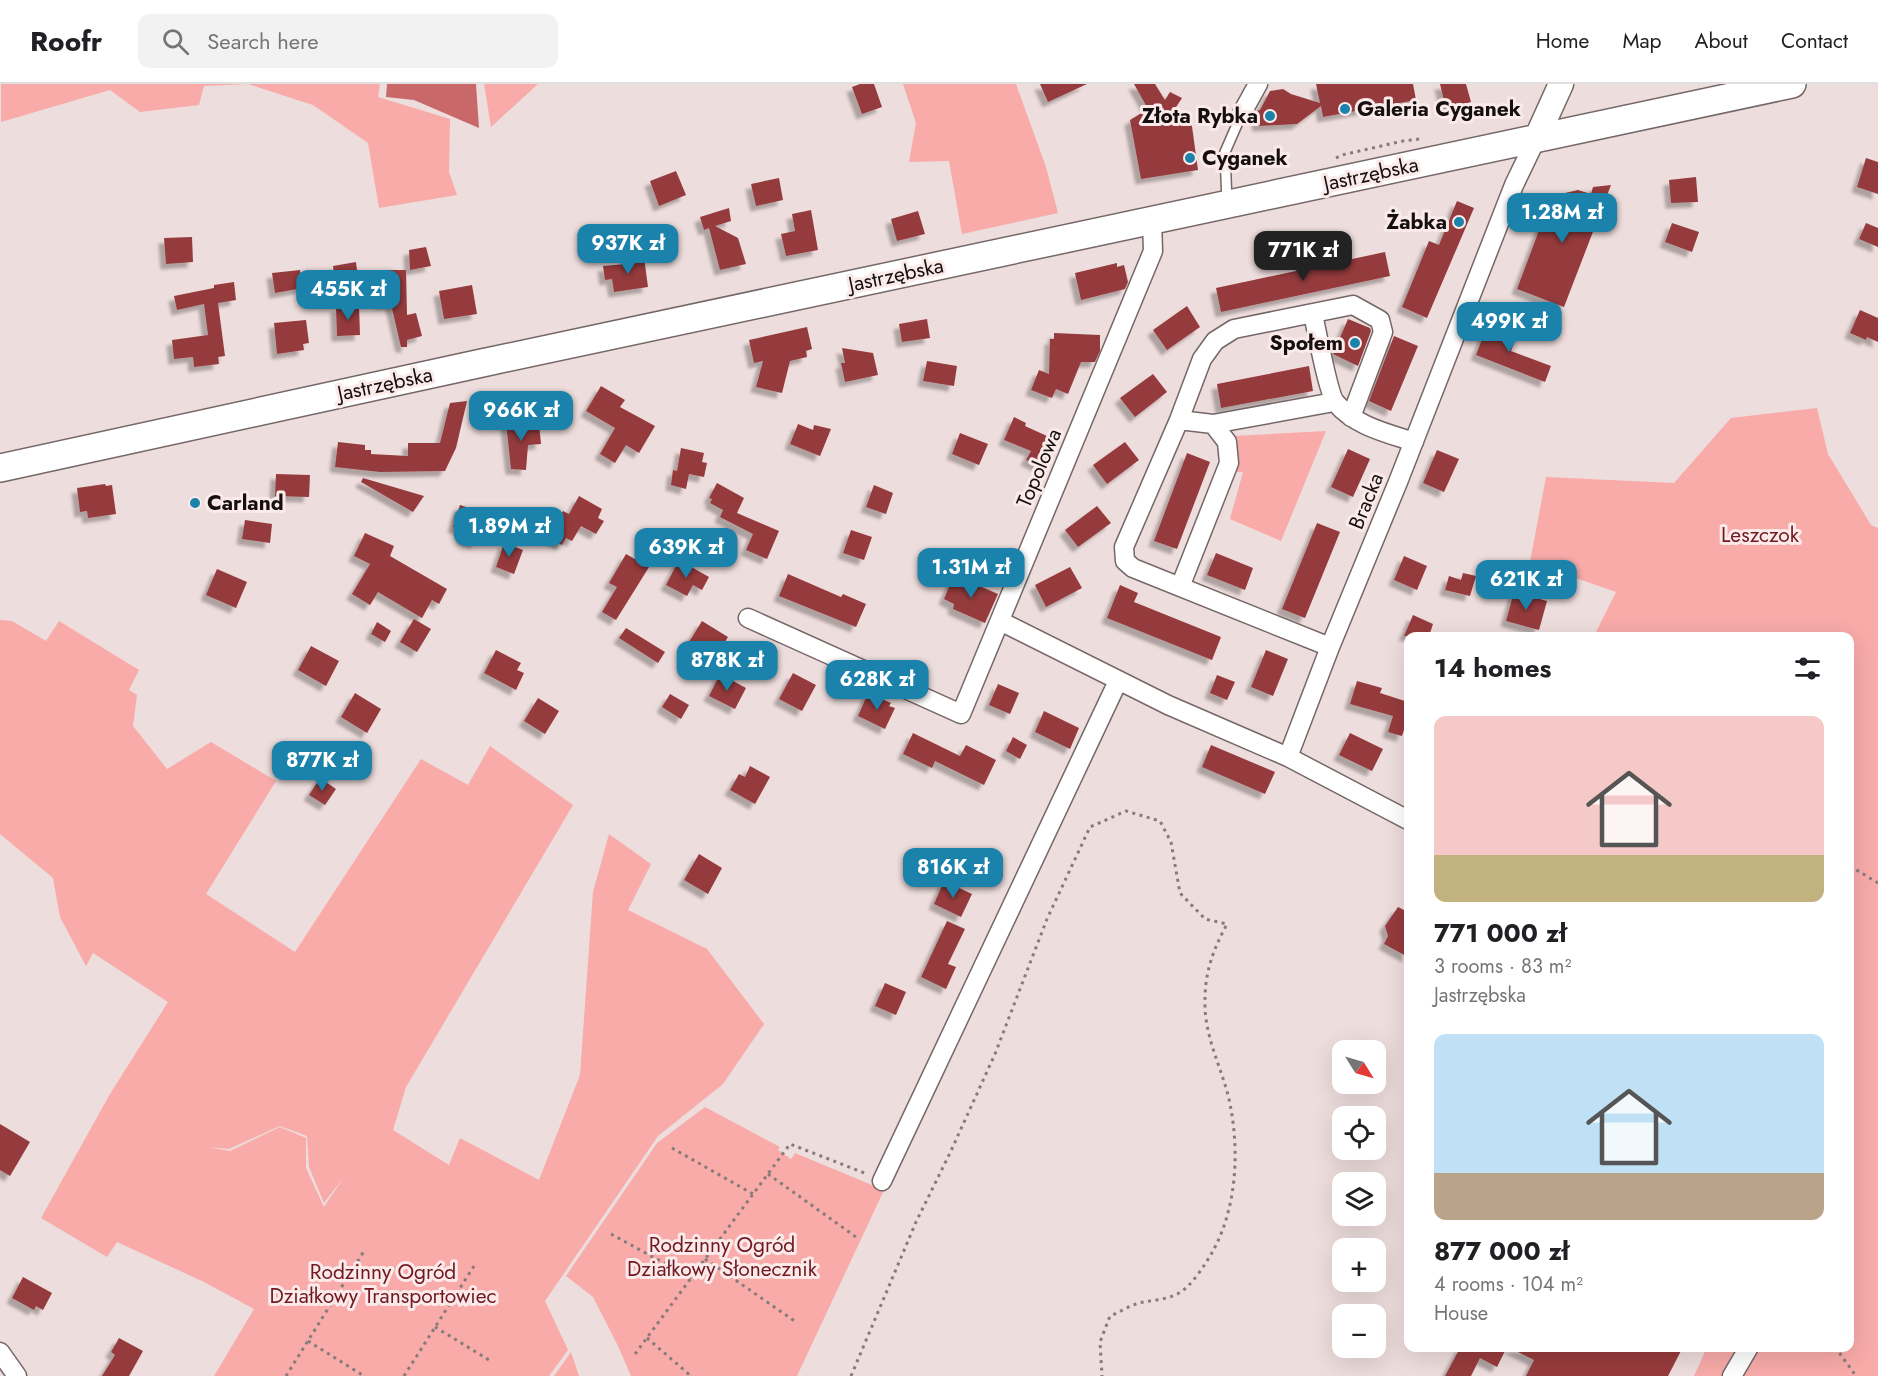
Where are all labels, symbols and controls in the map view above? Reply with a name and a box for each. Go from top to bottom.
search box [138,14,558,68]
text: Roofr [30,21,102,62]
icon: search [159,25,192,58]
text: Search here [207,25,319,57]
text: Home [1536,26,1589,56]
text: Map [1622,26,1662,56]
text: About [1695,26,1748,56]
text: Contact [1781,26,1848,56]
place label: Galeria Cyganek [1357,94,1521,124]
place label: Złota Rybka [1142,101,1258,131]
marker: Galeria Cyganek [1338,102,1352,116]
marker: Złota Rybka [1263,109,1277,123]
place label: Cyganek [1202,143,1288,173]
street label: Jastrzębska [1318,149,1421,199]
marker: Cyganek [1183,151,1197,165]
pin: 1.28M zł [1500,193,1624,244]
text: 1.28M zł [1521,198,1603,227]
place label: Żabka [1386,207,1447,237]
marker: Żabka [1452,215,1466,229]
pin: 937K zł [573,224,683,275]
text: 937K zł [591,229,665,258]
pin: 771K zł [1248,231,1358,282]
text: 771K zł [1268,236,1338,265]
street label: Jastrzębska [843,250,946,300]
pin: 455K zł [293,270,403,321]
text: 455K zł [310,275,386,304]
pin: 499K zł [1454,302,1564,353]
text: 499K zł [1471,307,1547,336]
place label: Społem [1270,328,1343,358]
marker: Społem [1348,336,1362,350]
street label: Jastrzębska [332,359,435,409]
pin: 966K zł [466,391,576,442]
text: 966K zł [483,396,559,425]
street label: Topolowa [1009,424,1069,512]
street label: Bracka [1341,468,1391,534]
place label: Carland [207,488,284,518]
marker: Carland [188,496,202,510]
pin: 1.89M zł [447,507,571,558]
text: 1.89M zł [468,512,550,541]
park label: Leszczok [1721,520,1800,550]
pin: 639K zł [631,528,741,579]
text: 639K zł [649,533,724,562]
pin: 1.31M zł [909,548,1033,599]
text: 1.31M zł [932,553,1010,582]
pin: 621K zł [1471,560,1581,611]
text: 621K zł [1490,565,1562,594]
pin: 878K zł [672,641,782,692]
text: 878K zł [691,646,763,675]
text: 14 homes [1434,649,1551,687]
icon: filters [1791,652,1824,685]
pin: 628K zł [822,660,932,711]
text: 628K zł [840,665,914,694]
pin: 877K zł [267,741,377,792]
text: 877K zł [286,746,358,775]
icon: home [1575,755,1683,863]
pin: 816K zł [898,848,1008,899]
text: 816K zł [917,853,989,882]
text: 771 000 zł [1434,914,1566,952]
text: 3 rooms · 83 m² [1434,952,1571,981]
text: Jastrzębska [1434,981,1526,1010]
north arrow [1332,1040,1386,1094]
map controls [1332,1040,1386,1358]
icon: home [1575,1073,1683,1181]
button: locate [1332,1106,1386,1160]
button: layers [1332,1172,1386,1226]
park label: Rodzinny Ogród Działkowy Słonecznik [627,1230,818,1284]
text: 877 000 zł [1434,1232,1569,1270]
button: + [1332,1238,1386,1292]
park label: Rodzinny Ogród Działkowy Transportowiec [269,1257,497,1311]
text: 4 rooms · 104 m² [1434,1270,1583,1299]
text: House [1434,1299,1488,1328]
button: − [1332,1304,1386,1358]

